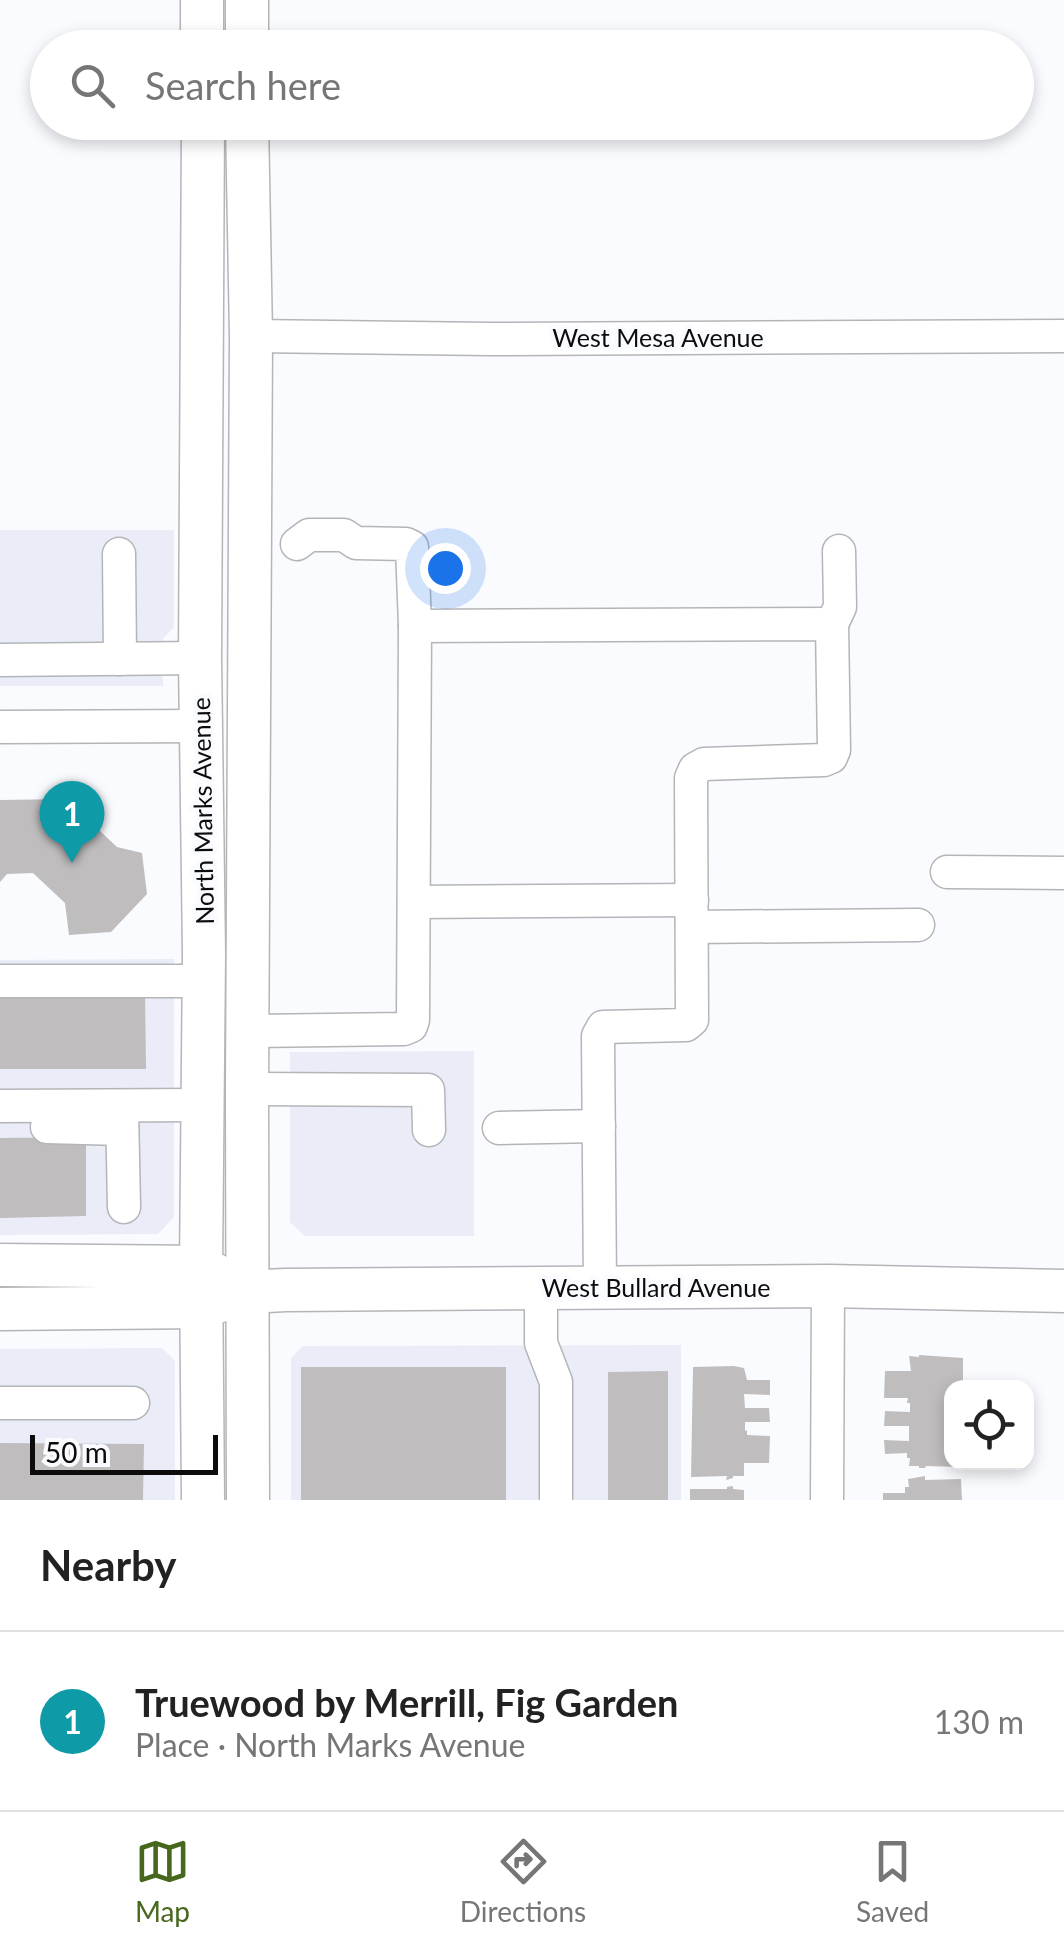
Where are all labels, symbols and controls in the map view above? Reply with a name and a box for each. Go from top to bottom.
search box [30,30,1034,140]
icon: search [65,58,120,113]
text: Search here [145,62,341,108]
street label: West Mesa Avenue [552,322,764,352]
your location [420,543,471,594]
street label: North Marks Avenue [185,697,219,925]
pin: 1 [40,780,104,863]
street label: West Bullard Avenue [542,1272,770,1302]
map controls [944,1380,1034,1470]
button: locate [944,1380,1034,1470]
scale bar [30,1430,218,1474]
text: 50 m [45,1435,108,1469]
text: Nearby [40,1540,177,1590]
text: Truewood by Merrill, Fig Garden [135,1679,678,1725]
text: 1 [63,1702,82,1741]
text: 130 m [934,1702,1024,1741]
text: Place · North Marks Avenue [135,1725,525,1764]
tab: Map [135,1834,190,1928]
tab: Directions [460,1834,586,1928]
tab: Saved [856,1834,929,1928]

